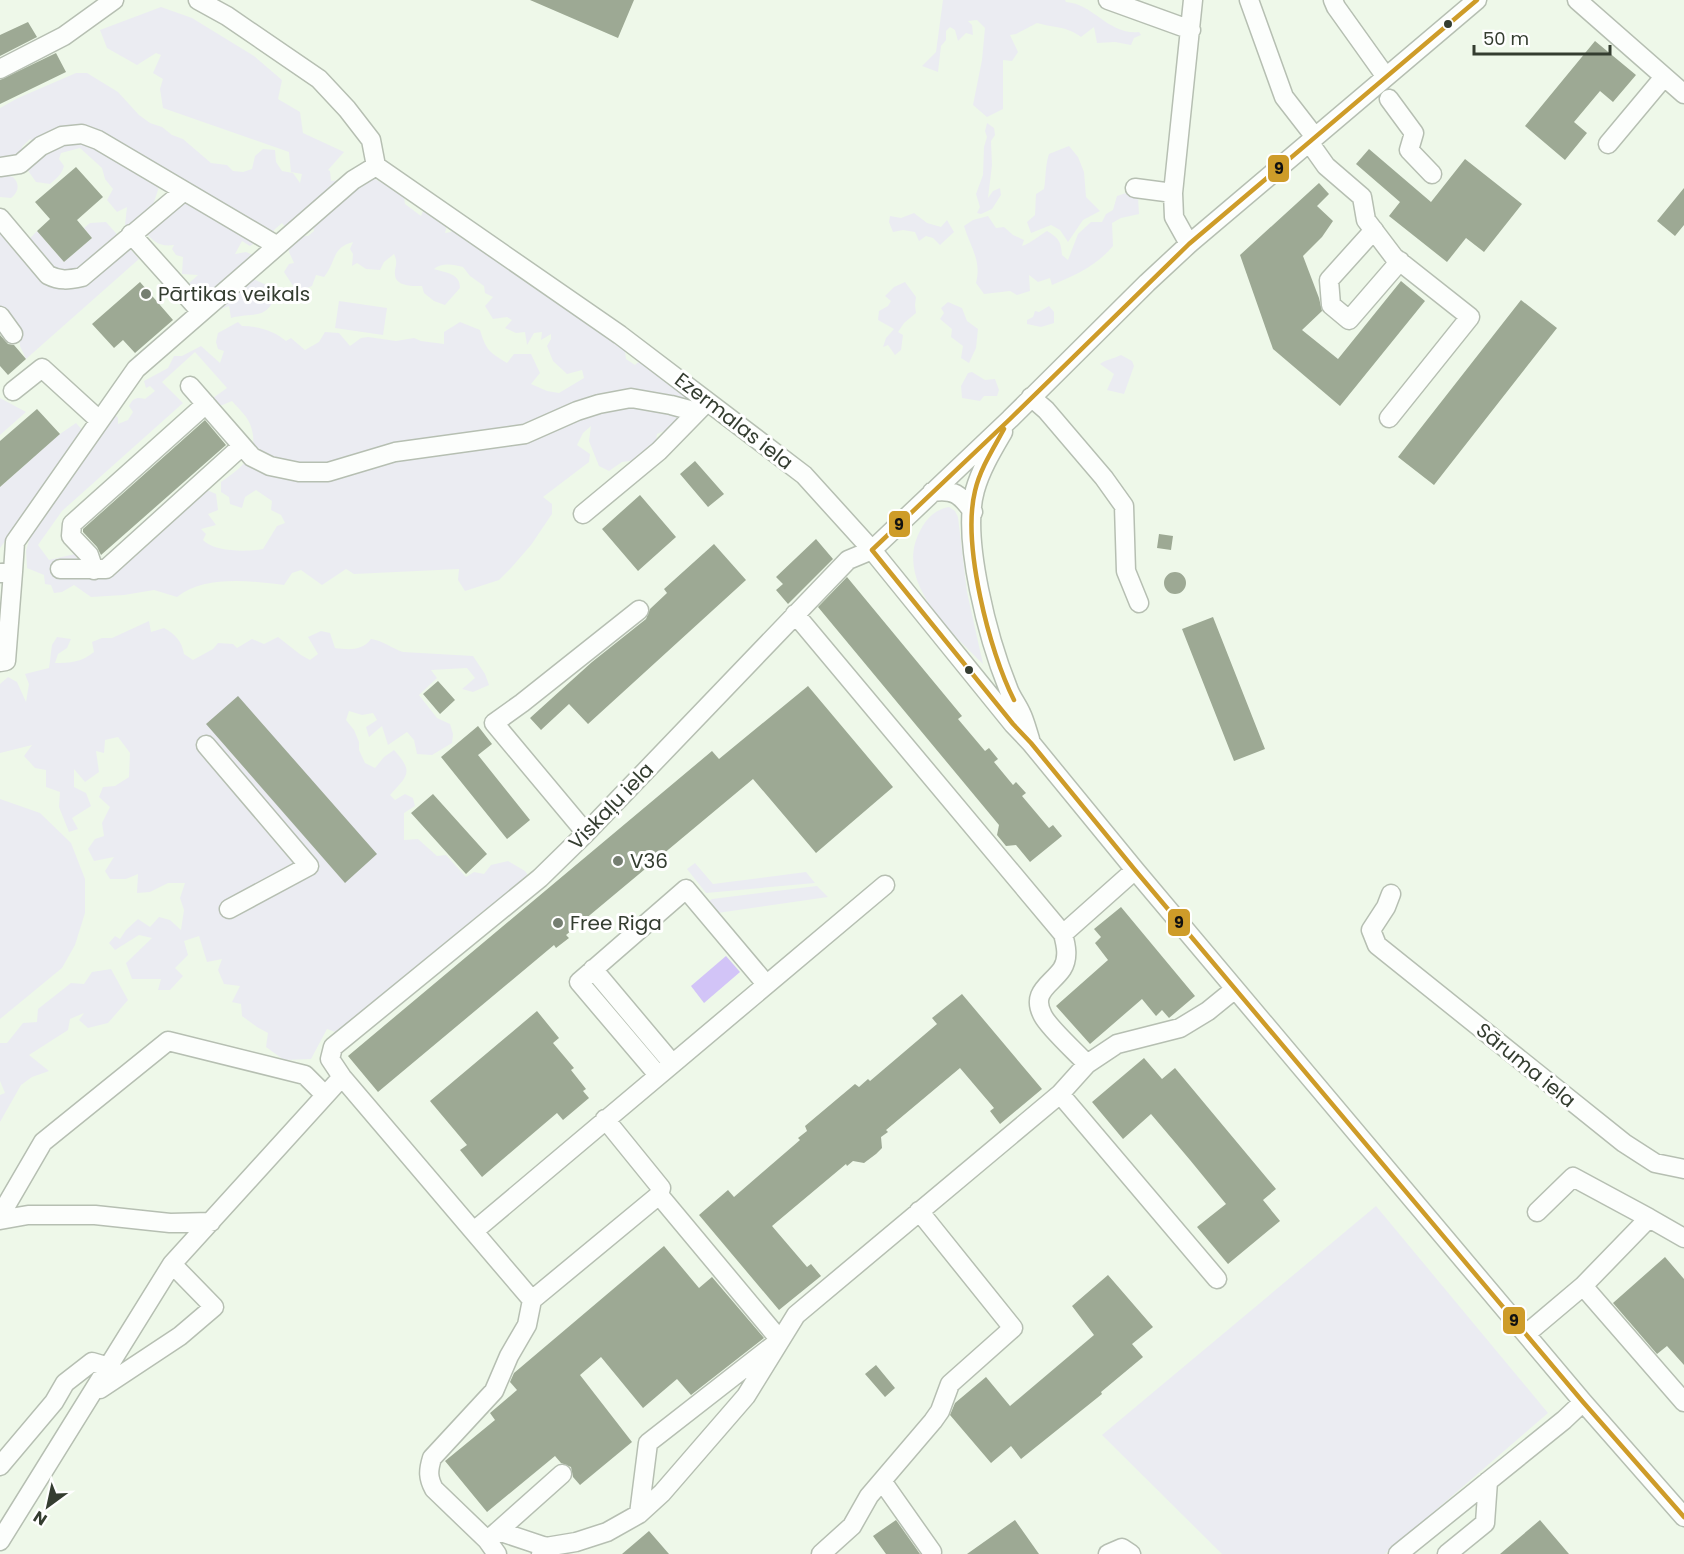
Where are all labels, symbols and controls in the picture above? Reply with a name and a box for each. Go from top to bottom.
unlabelled marker [1442,18,1454,30]
scale bar [1474,18,1610,56]
text: 50 m [1483,26,1529,51]
line badge: 9 [1267,154,1290,183]
text: 9 [1274,157,1284,180]
place label: Pārtikas veikals [158,280,310,308]
marker: Pārtikas veikals [139,287,153,301]
street label: Ezermalas iela [669,366,799,476]
line badge: 9 [888,510,911,538]
text: 9 [894,513,904,536]
unlabelled marker [963,664,975,676]
street label: Viskaļu iela [562,756,660,856]
place label: V36 [630,847,668,875]
marker: V36 [611,854,625,868]
line badge: 9 [1167,908,1191,937]
place label: Free Riga [570,909,662,937]
text: 9 [1174,911,1184,934]
marker: Free Riga [551,916,565,930]
street label: Sāruma iela [1470,1016,1582,1114]
line badge: 9 [1502,1306,1526,1335]
text: 9 [1509,1309,1519,1332]
north arrow [18,1476,78,1536]
text: N [29,1505,51,1531]

